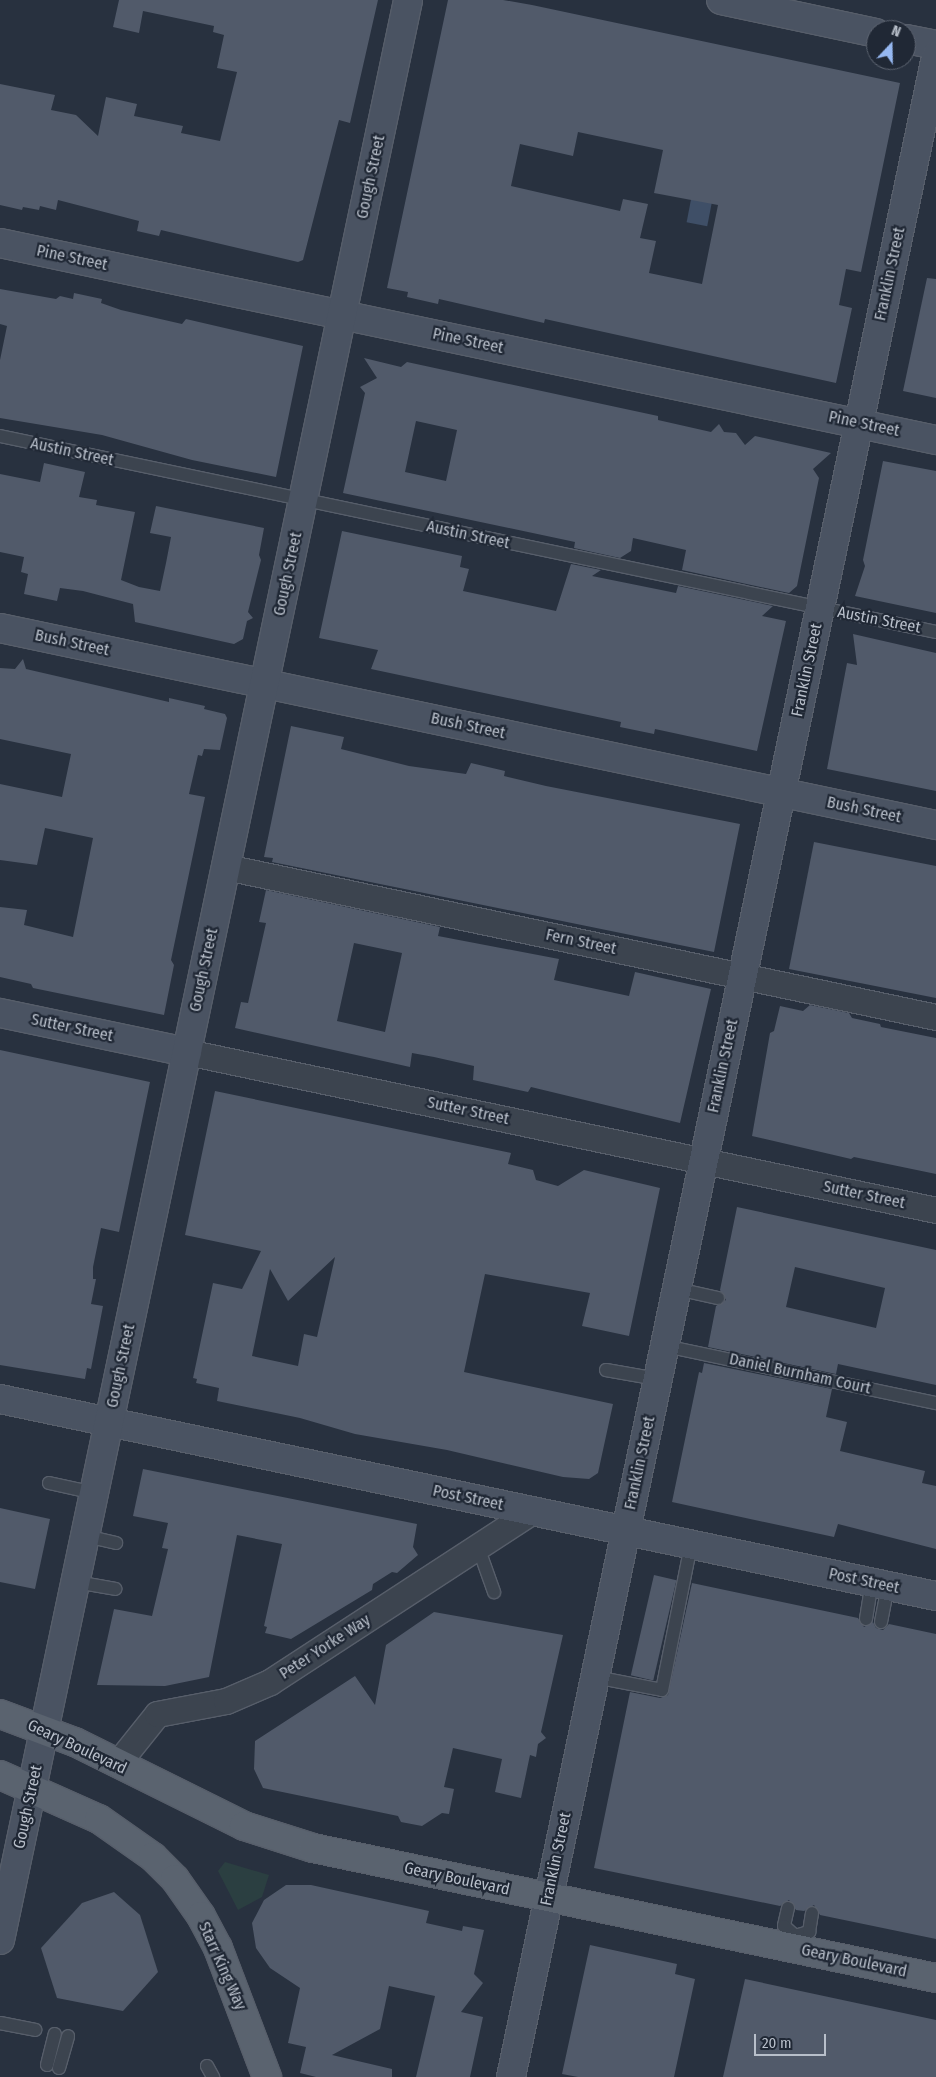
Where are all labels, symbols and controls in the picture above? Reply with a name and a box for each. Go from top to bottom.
north arrow [866,20,916,70]
text: N [889,22,903,41]
street label: Gough Street [353,133,389,221]
street label: Franklin Street [871,226,909,322]
street label: Pine Street [35,241,109,275]
street label: Pine Street [431,324,505,358]
street label: Pine Street [827,407,901,441]
street label: Austin Street [29,434,115,470]
street label: Austin Street [425,517,511,553]
street label: Gough Street [270,530,306,618]
street label: Austin Street [836,603,922,637]
street label: Franklin Street [788,622,826,718]
street label: Bush Street [33,626,111,660]
street label: Bush Street [429,709,507,743]
street label: Bush Street [825,793,903,827]
street label: Fern Street [544,925,618,959]
street label: Gough Street [186,926,222,1014]
street label: Sutter Street [29,1010,115,1046]
street label: Franklin Street [704,1018,742,1114]
street label: Sutter Street [425,1093,511,1129]
street label: Sutter Street [821,1177,907,1213]
street label: Gough Street [103,1322,139,1410]
street label: Daniel Burnham Court [727,1350,873,1398]
street label: Franklin Street [621,1415,659,1511]
street label: Post Street [431,1481,505,1515]
street label: Post Street [827,1564,901,1598]
street label: Peter Yorke Way [276,1611,374,1683]
street label: Geary Boulevard [24,1716,130,1778]
street label: Gough Street [10,1763,46,1851]
street label: Franklin Street [537,1811,575,1907]
street label: Geary Boulevard [403,1858,511,1900]
street label: Starr King Way [194,1919,250,2013]
street label: Geary Boulevard [800,1940,908,1982]
scale bar [756,2024,828,2056]
text: 20 m [762,2034,792,2052]

